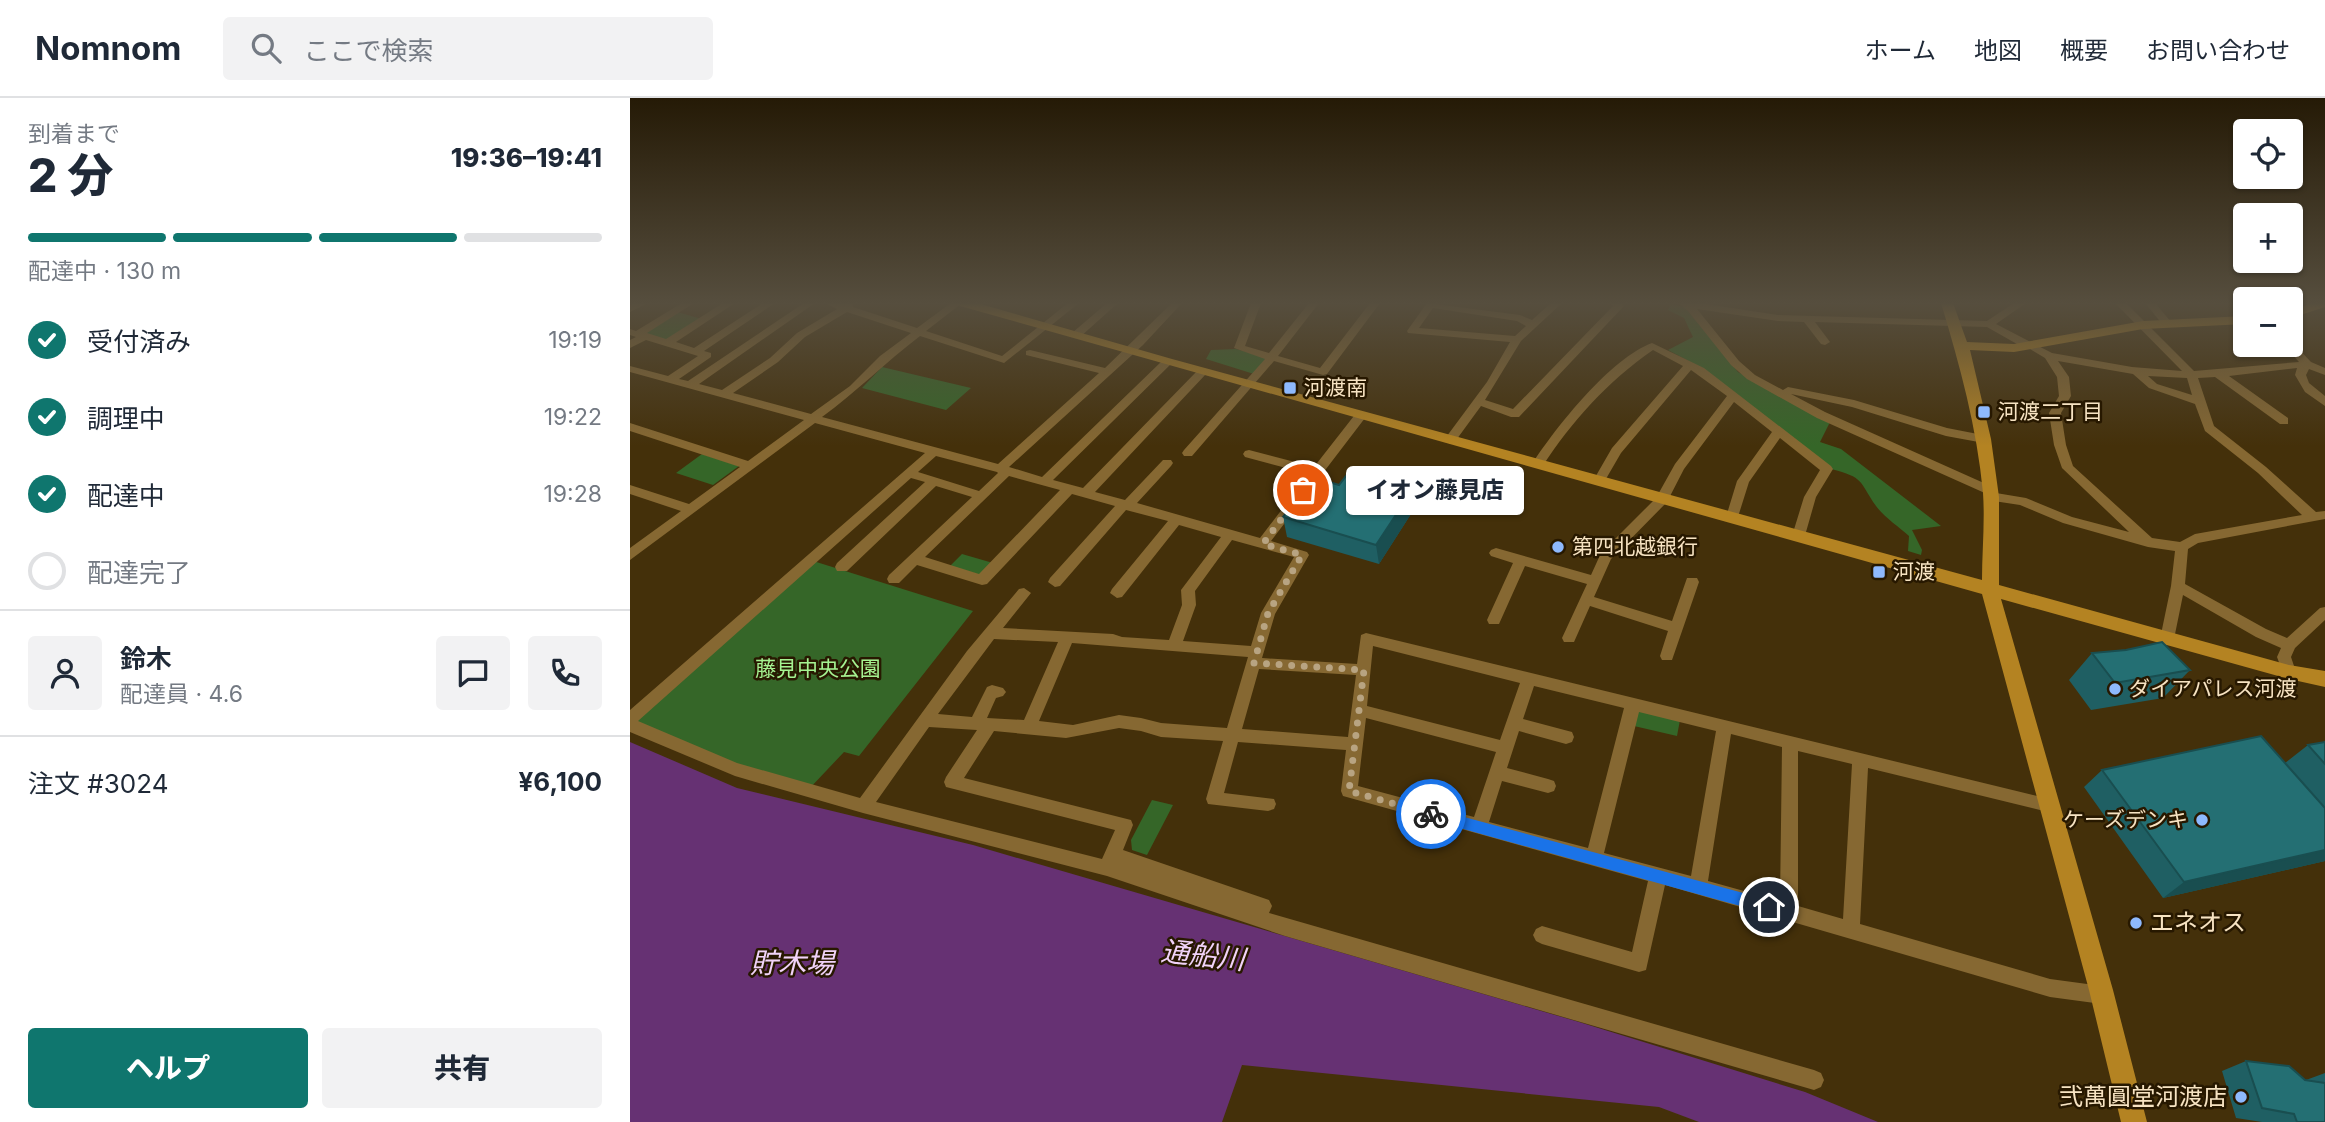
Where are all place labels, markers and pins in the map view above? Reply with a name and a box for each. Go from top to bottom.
place label: 河渡南 [1304,375,1367,400]
marker: 河渡南 [1282,380,1298,396]
place label: 河渡二丁目 [1998,399,2103,424]
marker: 河渡二丁目 [1976,404,1992,420]
pin [1273,460,1333,520]
callout: イオン藤見店 [1345,466,1524,514]
place label: 第四北越銀行 [1572,534,1698,559]
marker: 第四北越銀行 [1550,539,1566,555]
place label: 河渡 [1893,559,1935,584]
marker: 河渡 [1871,564,1887,580]
place label: ダイアパレス河渡 [2129,676,2297,701]
marker: ダイアパレス河渡 [2107,681,2123,697]
place label: ケーズデンキ [2063,807,2188,832]
marker: ケーズデンキ [2194,812,2210,828]
pin [1739,877,1799,937]
place label: エネオス [2150,908,2246,937]
marker: エネオス [2128,915,2144,931]
place label: 弐萬圓堂河渡店 [2059,1082,2227,1111]
marker: 弐萬圓堂河渡店 [2233,1089,2249,1105]

